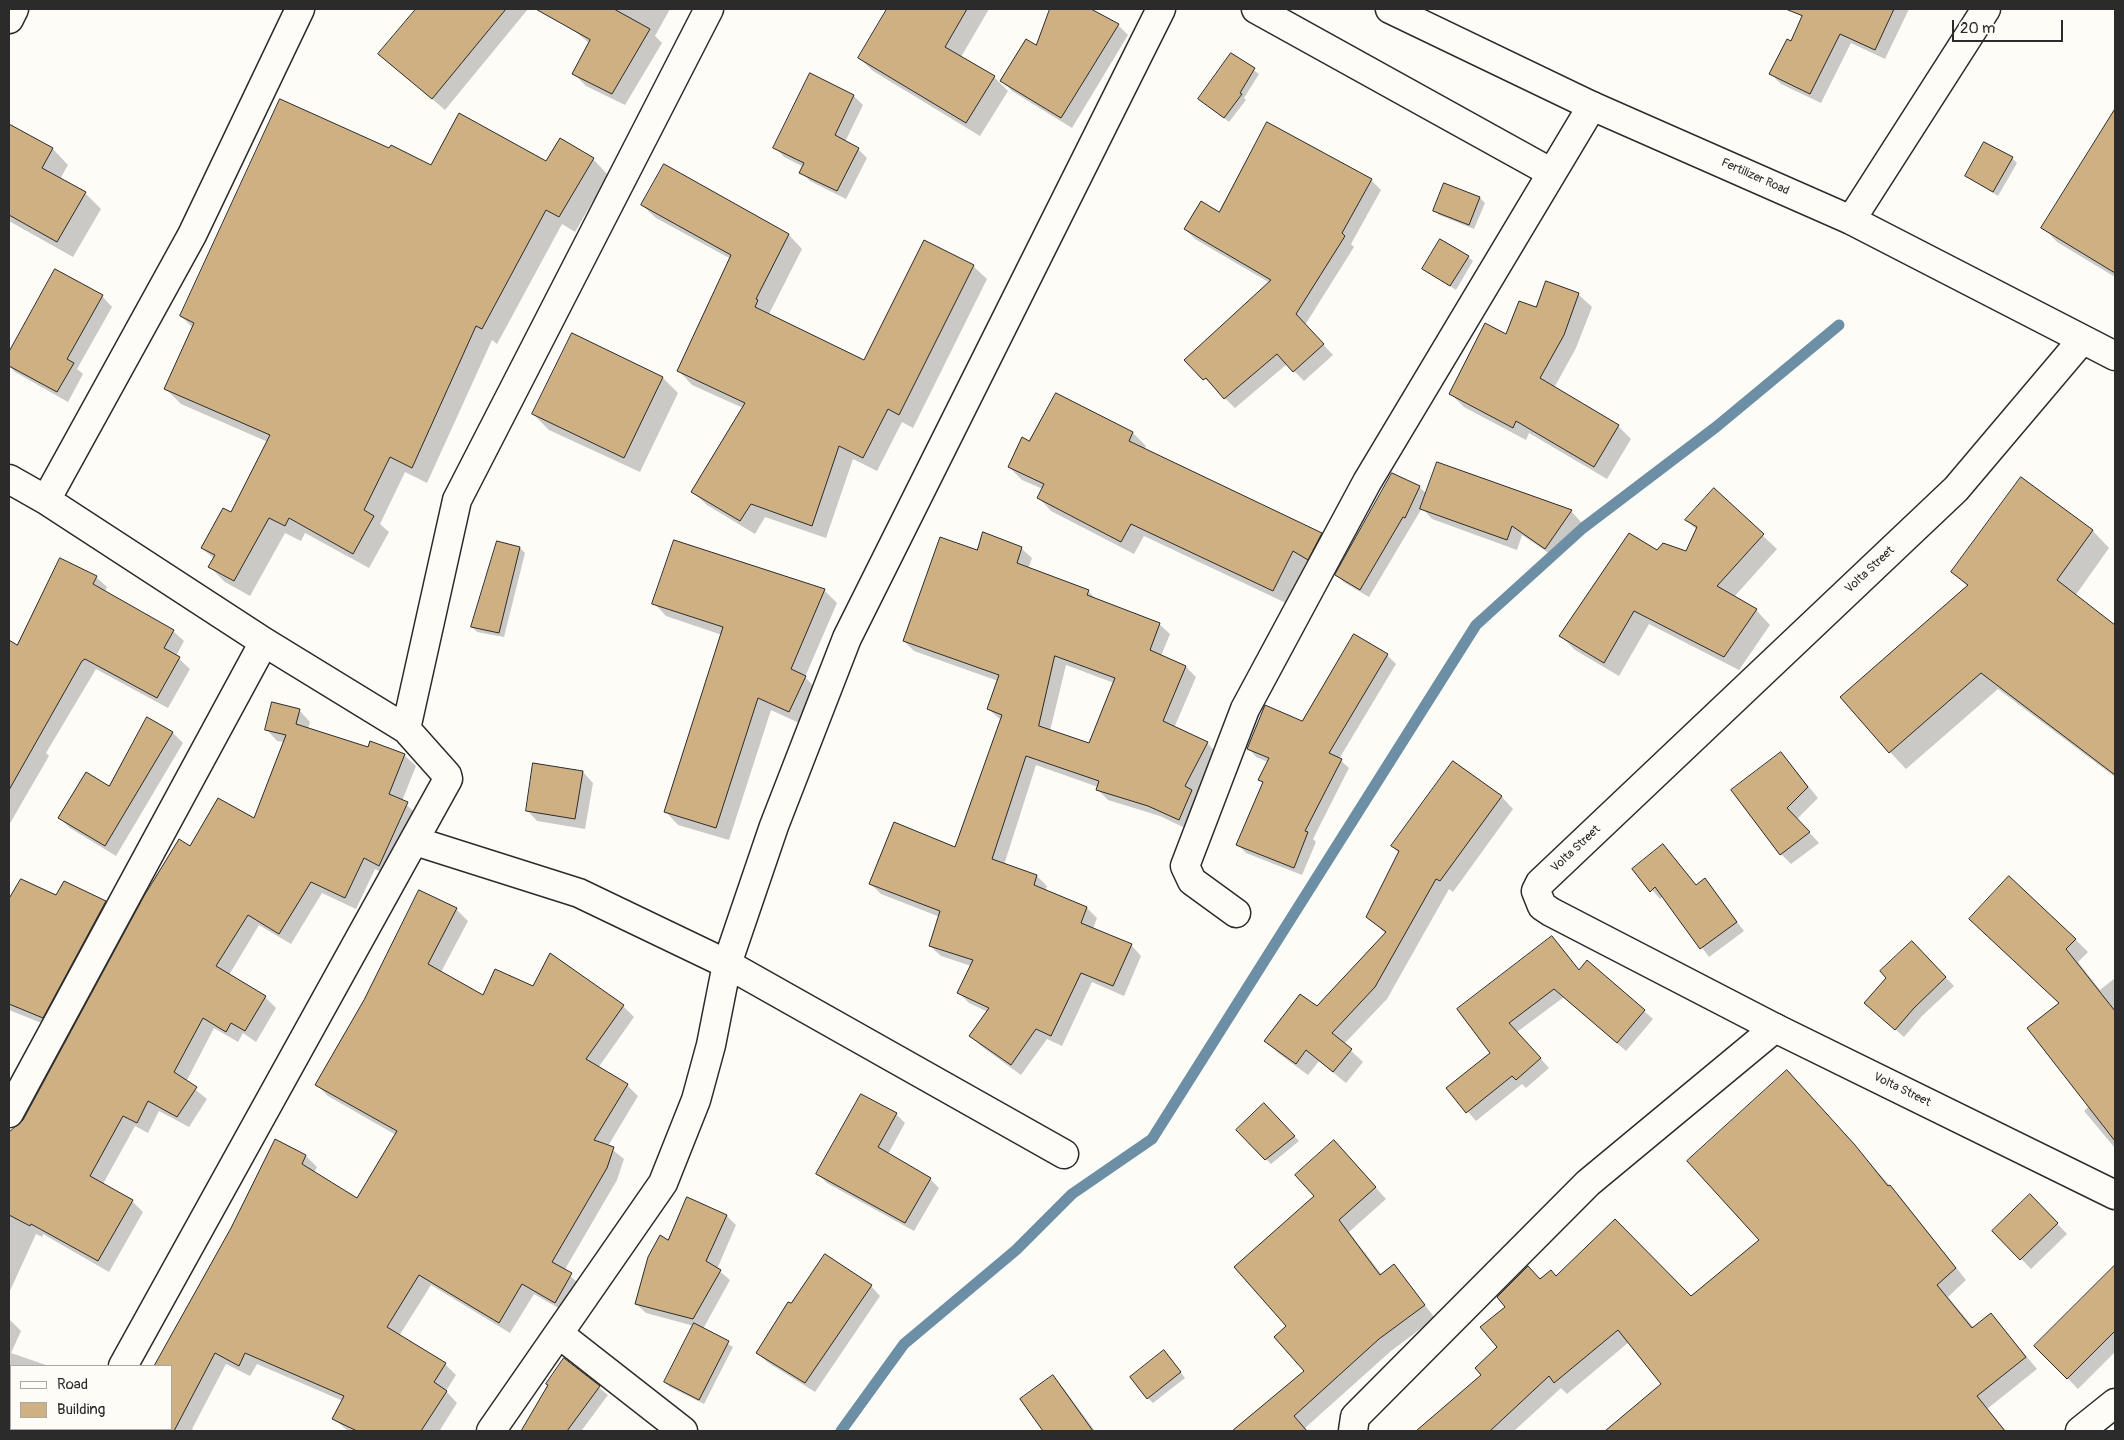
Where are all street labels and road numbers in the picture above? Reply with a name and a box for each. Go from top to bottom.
street label: Fertilizer Road [1719,156,1791,198]
street label: Volta Street [1842,544,1898,596]
street label: Volta Street [1548,823,1604,875]
street label: Volta Street [1871,1070,1933,1110]

